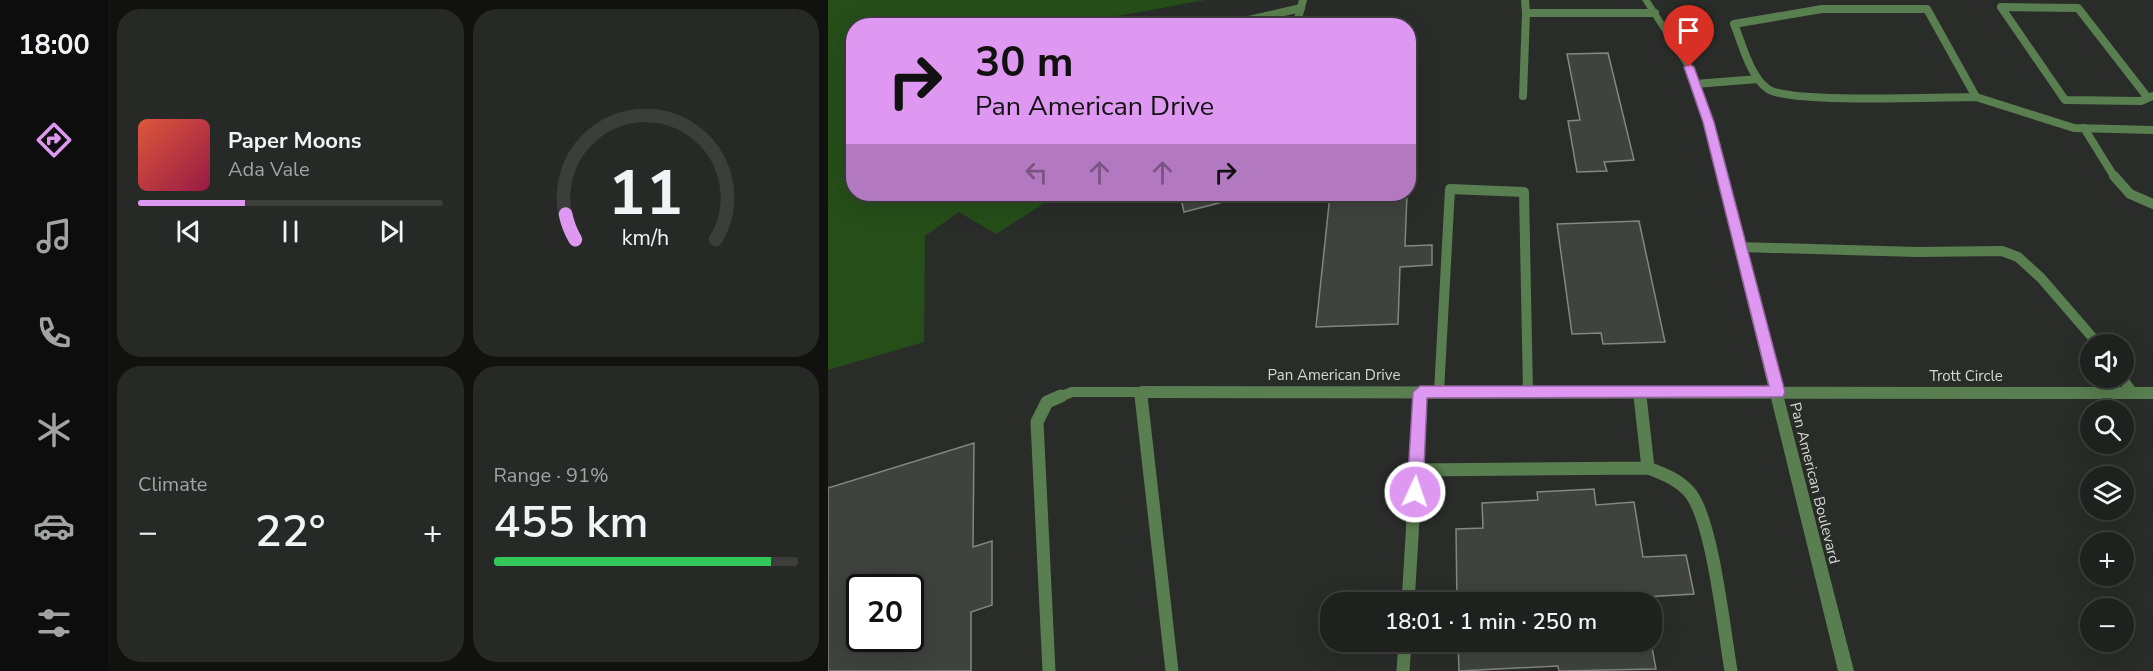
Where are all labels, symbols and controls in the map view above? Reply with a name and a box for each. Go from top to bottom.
pin [1663,5,1714,67]
icon: arrive [1672,14,1705,47]
text: 18:00 [18,27,90,64]
text: 30 m [975,34,1074,91]
icon: right [876,42,954,120]
text: Pan American Drive [975,88,1214,125]
icon: directions [33,119,75,161]
text: Paper Moons [228,126,362,156]
text: 11 [608,151,683,236]
text: Ada Vale [228,156,310,183]
icon: left [1020,156,1053,189]
icon: ahead [1083,156,1116,189]
icon: ahead [1146,156,1179,189]
icon: right [1209,156,1242,189]
icon: music [33,215,75,257]
icon: previous [172,215,205,248]
icon: pause [274,215,307,248]
icon: next [375,215,408,248]
text: km/h [622,224,669,254]
icon: phone [33,312,75,354]
map controls [2080,334,2134,652]
button: sound [2080,334,2134,388]
street label: Pan American Drive [1268,365,1400,385]
street label: Trott Circle [1929,366,2003,386]
street label: Pan American Boulevard [1785,400,1845,566]
button: search [2080,400,2134,454]
icon: climate [33,409,75,451]
position arrow [1383,460,1447,524]
text: Range · 91% [494,462,609,489]
button: layers [2080,466,2134,520]
text: Climate [138,471,207,498]
text: 455 km [494,492,649,553]
text: 22° [255,501,326,562]
icon: car [33,505,75,547]
text: − [138,510,158,555]
text: + [423,510,442,555]
button: + [2080,532,2134,586]
speed limit sign: 20 [846,574,924,652]
button: − [2080,598,2134,652]
icon: filters [33,602,75,644]
text: 18:01 · 1 min · 250 m [1385,607,1597,637]

